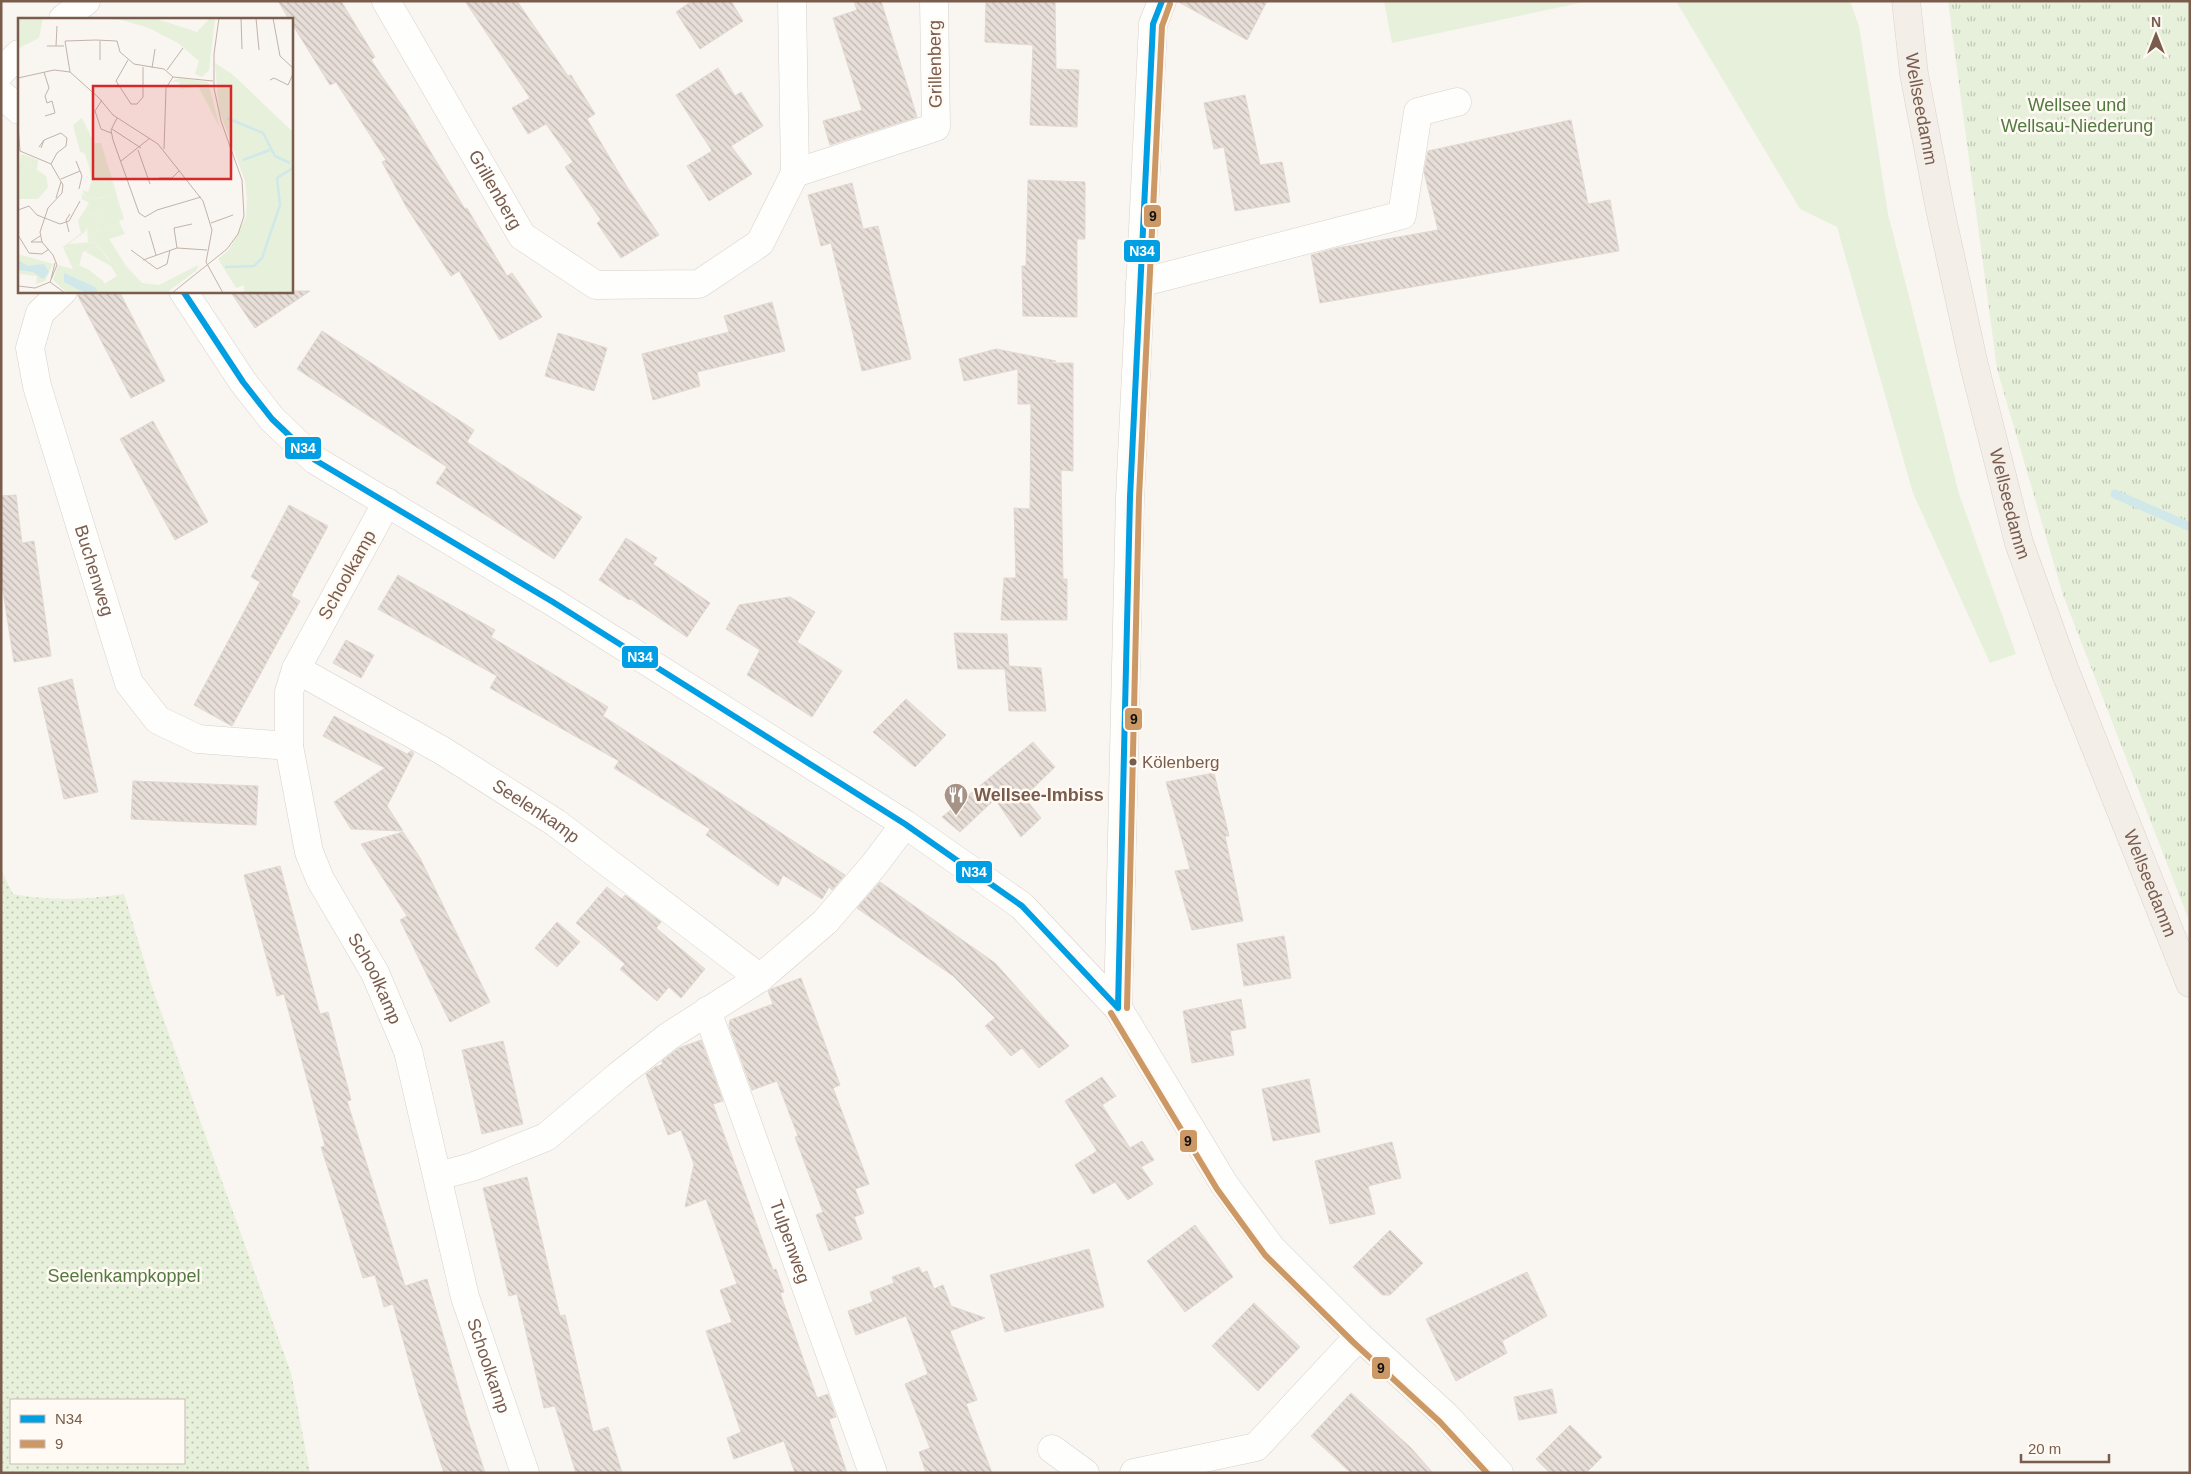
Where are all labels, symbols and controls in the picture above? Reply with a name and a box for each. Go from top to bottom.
north arrow [2131,10,2181,60]
text: N [2151,14,2161,30]
inset map [18,18,292,292]
street label: Grillenberg [924,20,946,108]
street label: Wellseedamm [1902,52,1941,167]
park label: Wellsee und Wellsau-Niederung [2001,95,2153,136]
street label: Grillenberg [464,147,526,233]
line badge: 9 [1143,204,1162,228]
text: 9 [1149,208,1157,224]
line badge: N34 [1123,239,1161,263]
text: N34 [1129,243,1155,259]
line badge: N34 [284,436,322,460]
text: N34 [290,440,316,456]
street label: Wellseedamm [1986,446,2034,562]
street label: Buchenweg [71,523,118,618]
street label: Schoolkamp [314,527,380,623]
line badge: N34 [621,645,659,669]
text: N34 [627,649,653,665]
line badge: 9 [1124,707,1143,731]
text: 9 [1130,711,1138,727]
place label: Kölenberg [1142,753,1220,772]
marker: Kölenberg [1128,757,1138,767]
street label: Seelenkamp [489,775,583,847]
restaurant icon: Wellsee-Imbiss [943,782,969,816]
place label: Wellsee-Imbiss [974,785,1104,805]
street label: Wellseedamm [2120,827,2181,940]
line badge: N34 [955,860,993,884]
text: N34 [961,864,987,880]
street label: Schoolkamp [344,929,405,1027]
line badge: 9 [1179,1129,1198,1153]
text: 9 [1184,1133,1192,1149]
street label: Tulpenweg [766,1197,814,1286]
park label: Seelenkampkoppel [47,1266,201,1286]
street label: Schoolkamp [463,1316,514,1416]
line badge: 9 [1371,1356,1391,1380]
text: 9 [1377,1360,1385,1376]
legend [10,1399,185,1464]
text: N34 [55,1410,83,1427]
scale bar [2021,1432,2108,1464]
text: 9 [55,1435,63,1452]
text: 20 m [2028,1440,2061,1457]

